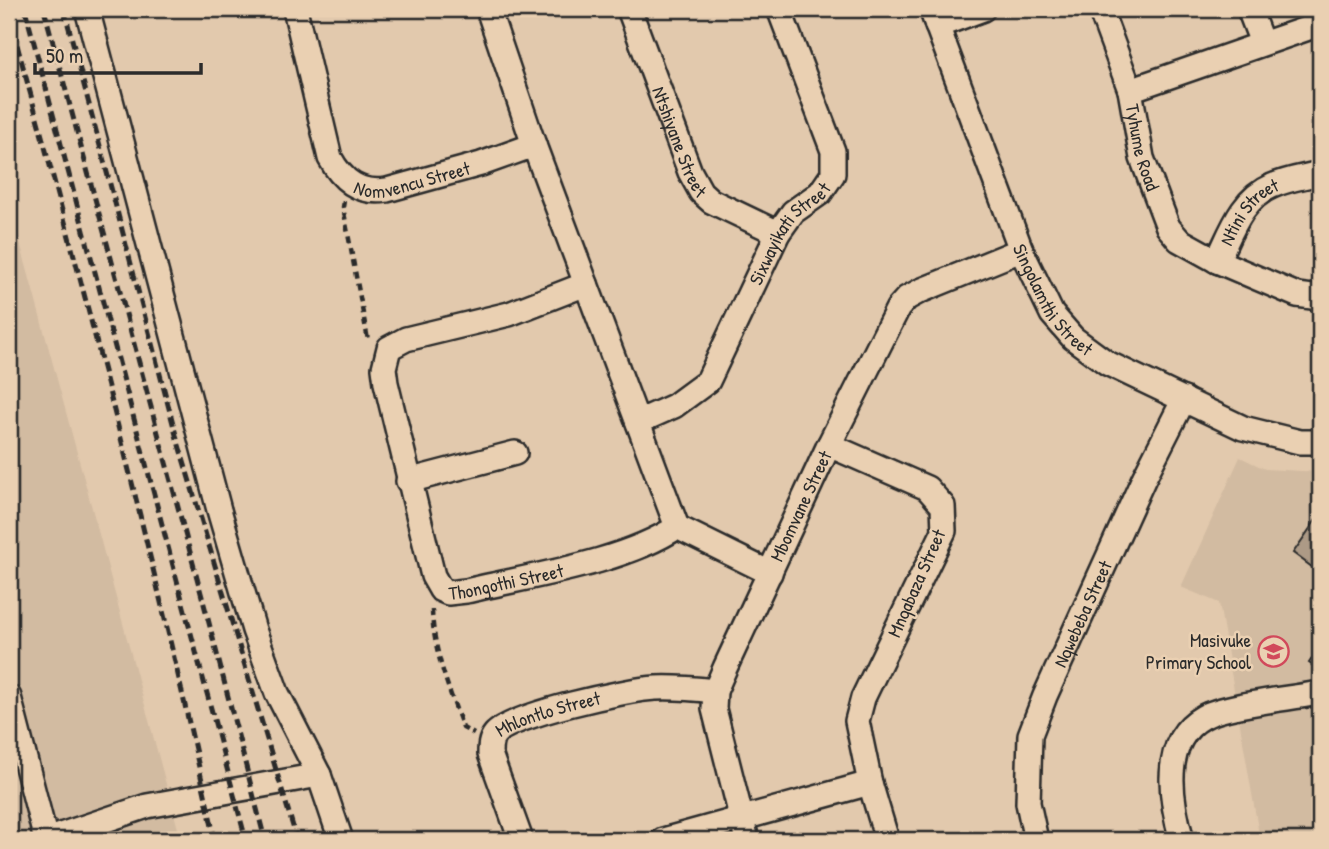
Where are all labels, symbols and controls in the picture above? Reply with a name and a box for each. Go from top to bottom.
scale bar [35,32,201,76]
text: 50 m [46,41,83,70]
street label: Ntshiyane Street [646,83,713,204]
street label: Tyhume Road [1120,102,1166,195]
street label: Nomvencu Street [350,155,473,204]
street label: Ntini Street [1213,172,1283,249]
street label: Sixwayikati Street [742,177,837,289]
street label: Singolamthi Street [1007,240,1099,362]
street label: Mbomvane Street [764,446,838,566]
street label: Mnqabaza Street [881,524,952,641]
street label: Nqwebeba Street [1047,556,1118,671]
street label: Thongothi Street [447,557,566,606]
place label: Masivuke Primary School [1146,627,1252,675]
school or university icon: Masivuke Primary School [1257,634,1291,668]
street label: Mhlontlo Street [490,685,603,743]

